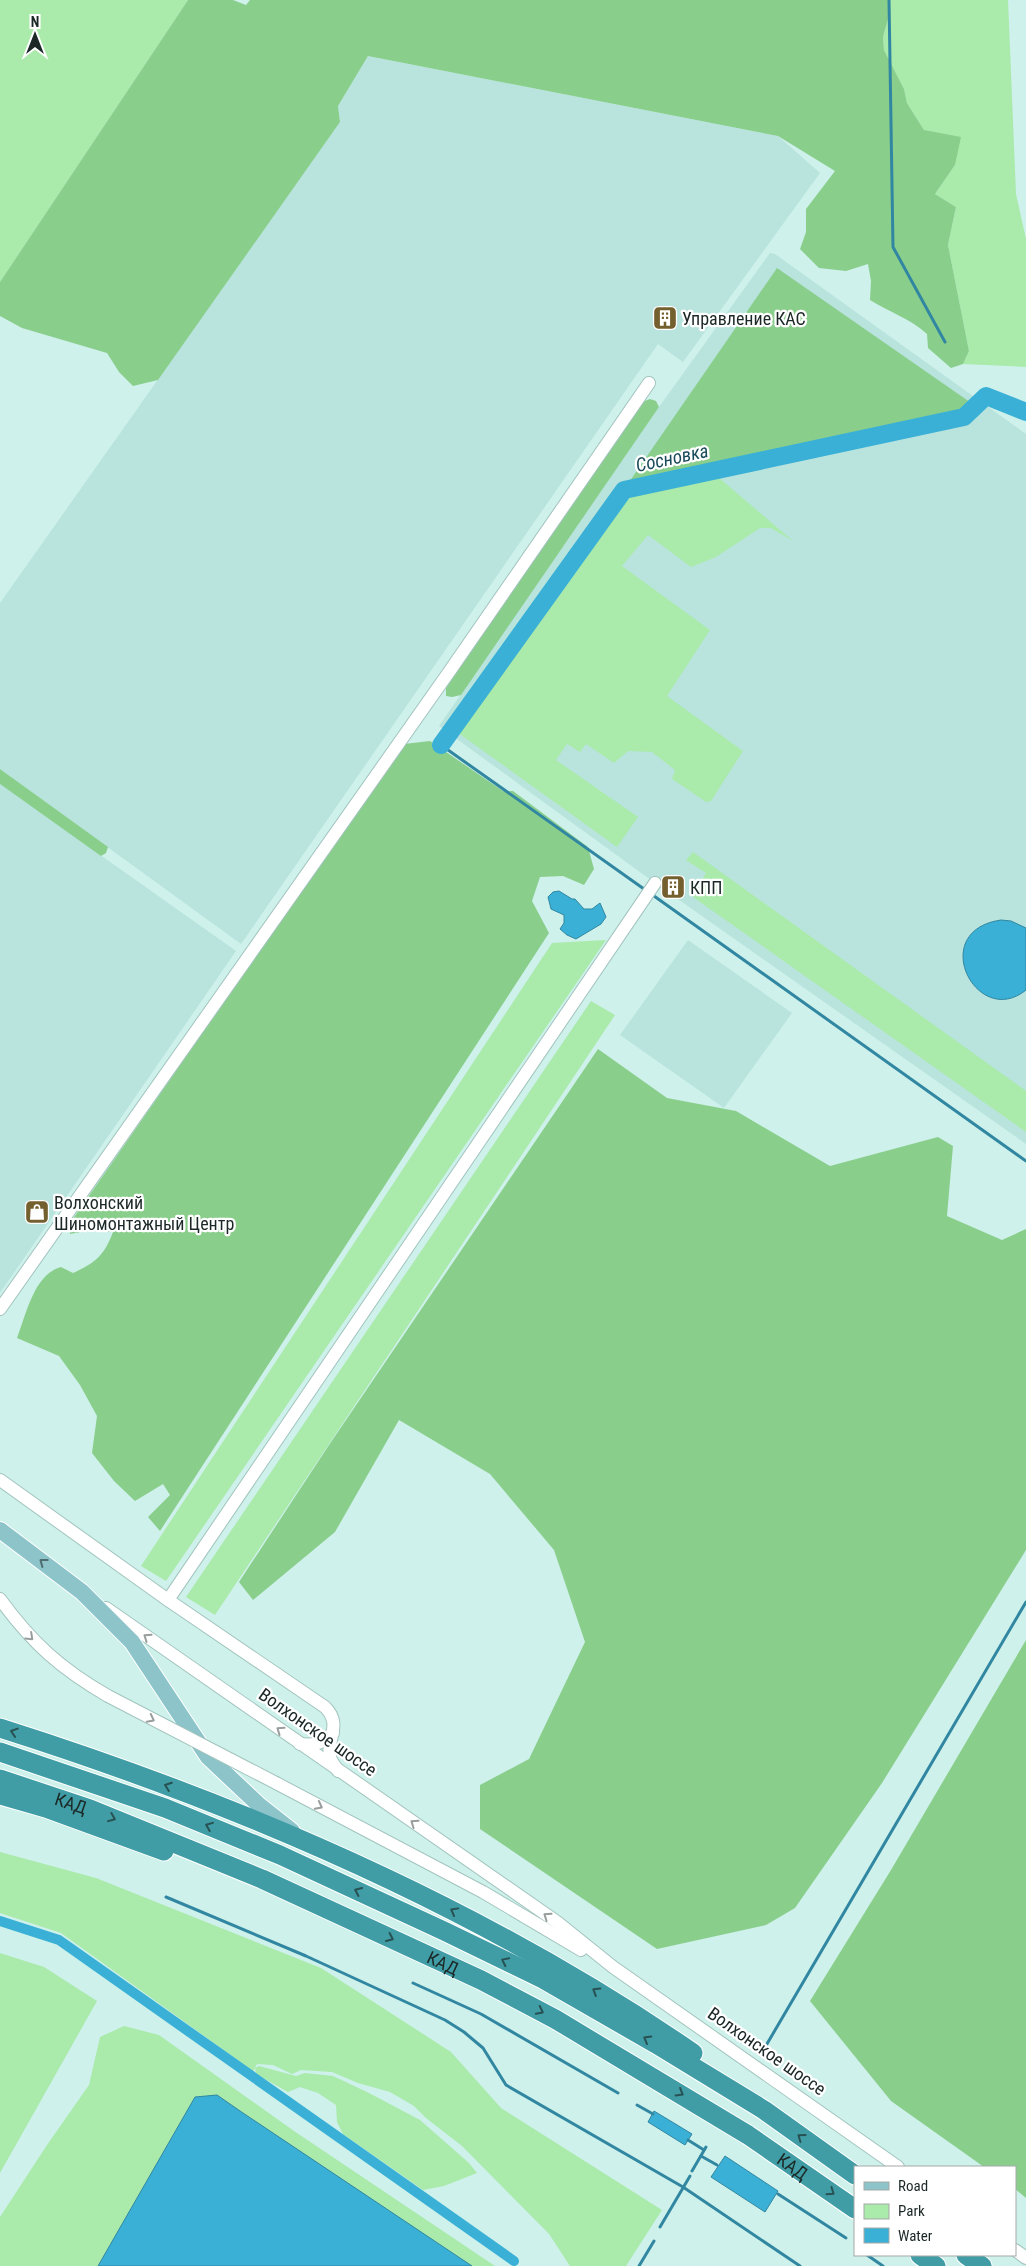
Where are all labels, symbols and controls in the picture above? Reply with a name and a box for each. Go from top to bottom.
north arrow [10,10,60,60]
text: N [31,14,39,30]
building icon: Управление КАС [652,305,678,331]
place label: Управление КАС [682,308,806,329]
water label: Сосновка [634,439,710,477]
building icon: КПП [660,874,686,900]
place label: КПП [690,877,722,898]
place label: Волхонский Шиномонтажный Центр [54,1192,234,1234]
shop icon: Волхонский Шиномонтажный Центр [24,1199,50,1225]
one-way arrow [40,1560,49,1568]
one-way arrow [25,1631,34,1640]
one-way arrow [143,1634,153,1643]
street label: Волхонское шоссе [255,1684,381,1780]
one-way arrow [146,1713,155,1723]
one-way arrow [276,1727,286,1736]
one-way arrow [10,1728,19,1738]
one-way arrow [164,1782,172,1792]
street label: КАД [52,1788,90,1818]
one-way arrow [314,1800,323,1810]
one-way arrow [107,1811,116,1822]
one-way arrow [410,1820,419,1829]
one-way arrow [205,1822,214,1833]
one-way arrow [354,1887,363,1898]
one-way arrow [451,1907,460,1917]
one-way arrow [543,1913,553,1922]
one-way arrow [385,1931,394,1942]
street label: КАД [424,1946,462,1979]
one-way arrow [501,1957,510,1967]
one-way arrow [592,1988,601,1997]
street label: Волхонское шоссе [704,2003,830,2099]
one-way arrow [534,2005,543,2015]
one-way arrow [644,2036,653,2046]
one-way arrow [674,2087,683,2097]
one-way arrow [797,2134,807,2143]
street label: КАД [773,2148,812,2184]
legend [854,2166,1016,2256]
text: Road [898,2177,928,2195]
one-way arrow [826,2186,835,2195]
text: Park [898,2202,925,2220]
text: Water [898,2227,933,2245]

